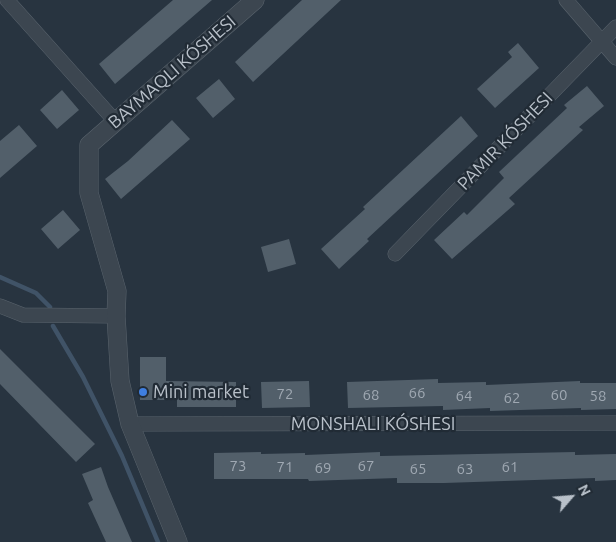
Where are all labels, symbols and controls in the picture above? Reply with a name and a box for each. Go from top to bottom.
street label: BAYMAQLI KÓSHESI [104,11,240,133]
street label: PAMIR KÓSHESI [453,88,557,194]
place label: Mini market [153,381,249,403]
house number: 66 [409,384,425,402]
house number: 72 [277,385,293,403]
marker: Mini market [137,386,149,398]
house number: 68 [363,386,379,404]
house number: 60 [551,386,567,404]
house number: 64 [456,387,472,405]
house number: 58 [590,387,606,405]
house number: 62 [504,389,520,407]
street label: MONSHALI KÓSHESI [291,413,455,435]
house number: 73 [230,457,246,475]
house number: 67 [358,457,374,475]
house number: 71 [277,458,293,476]
house number: 61 [502,458,518,476]
house number: 69 [315,459,331,477]
house number: 65 [410,460,426,478]
house number: 63 [457,460,473,478]
north arrow [546,472,596,522]
text: N [575,482,594,498]

